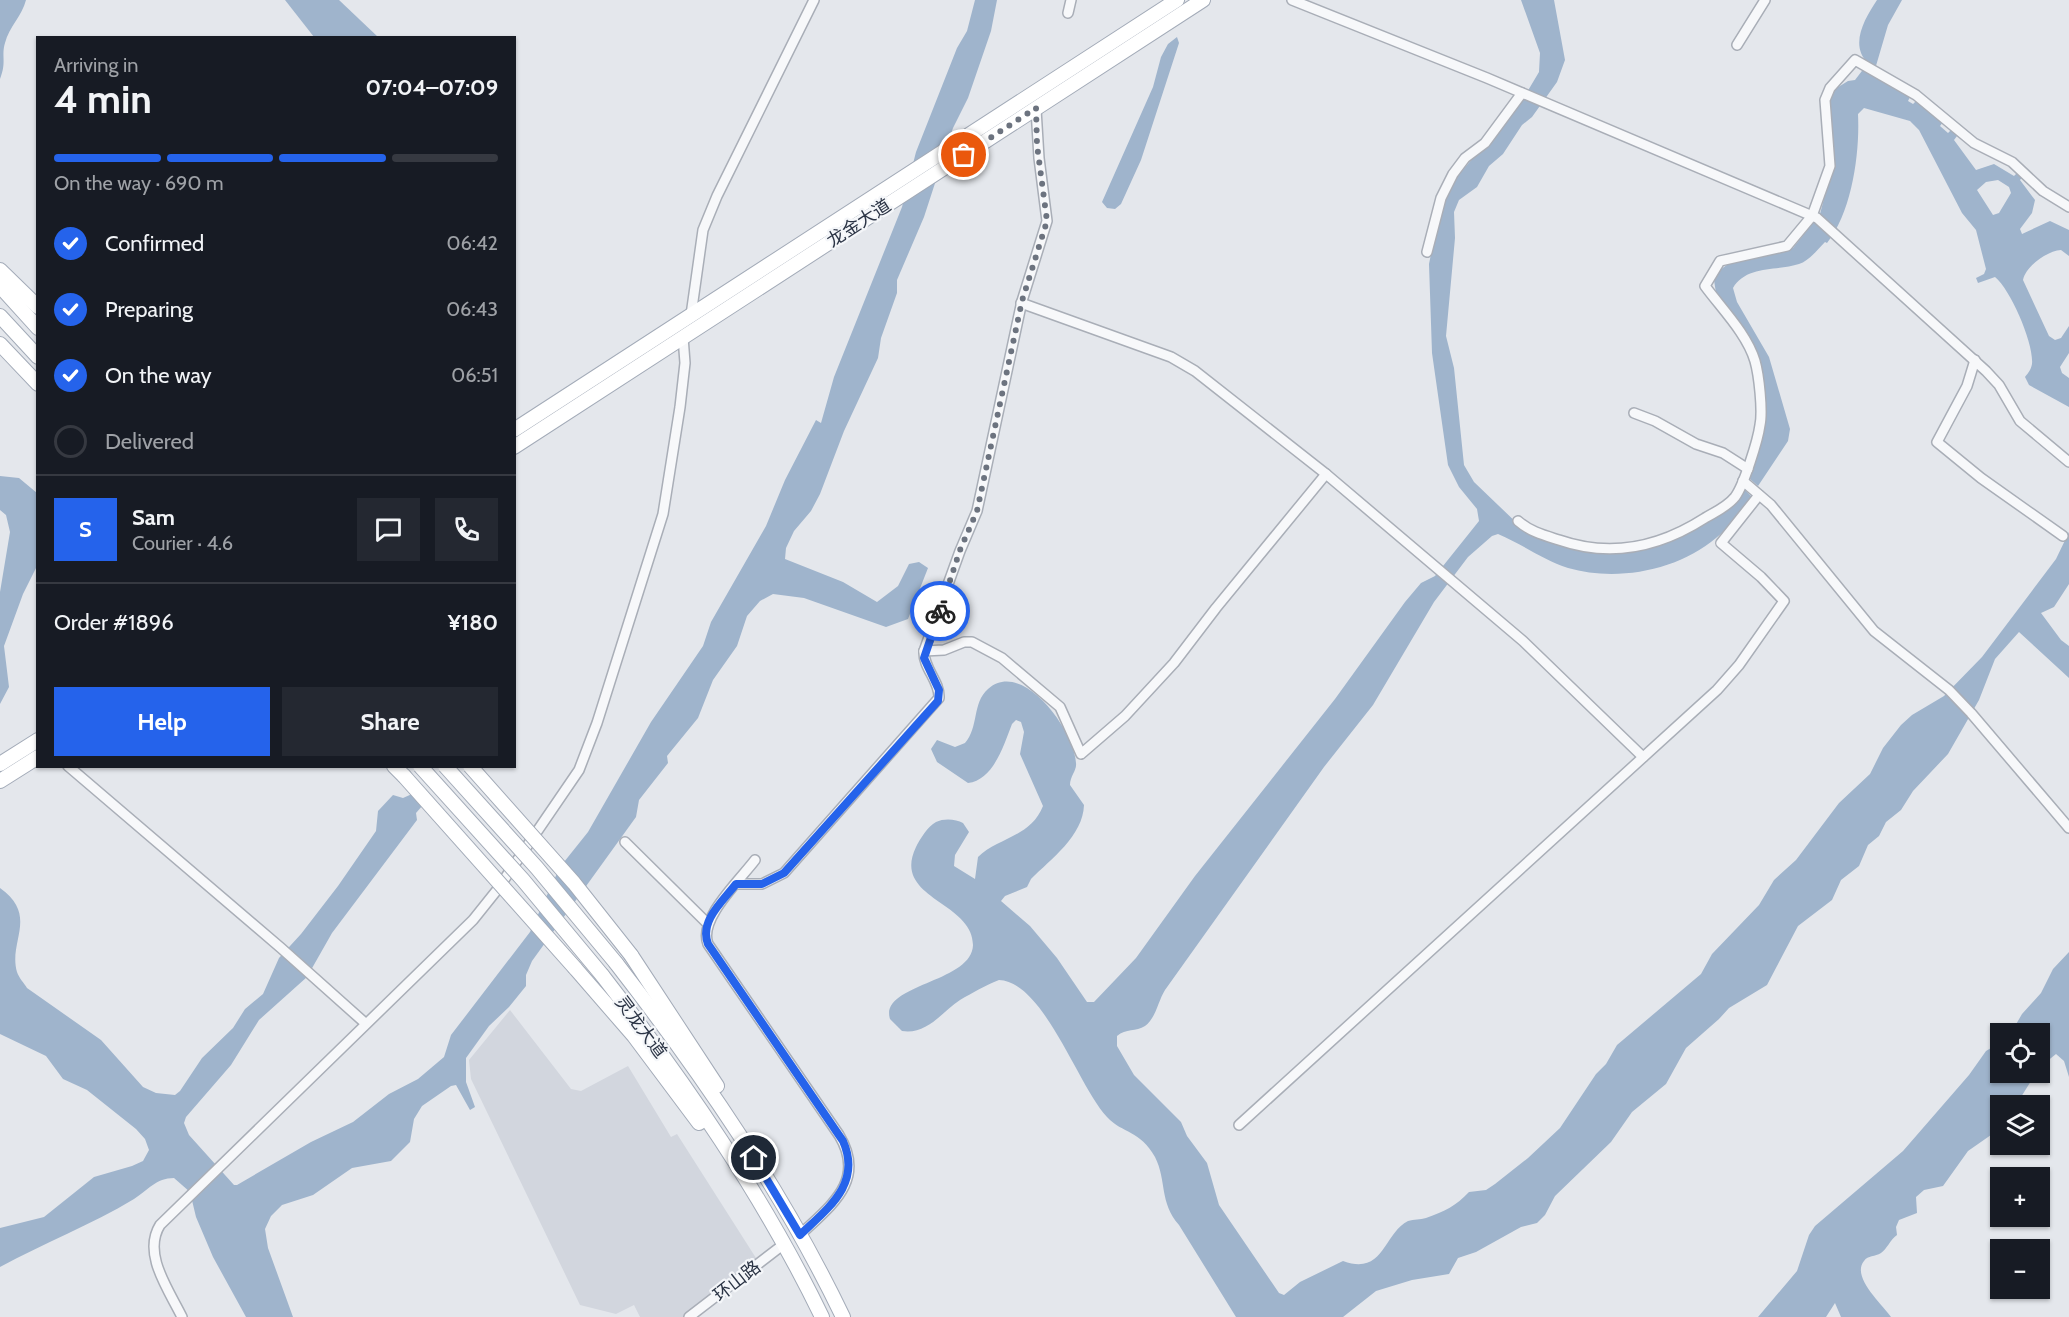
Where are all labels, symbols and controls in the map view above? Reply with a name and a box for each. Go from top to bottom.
text: Arriving in [54,53,138,77]
text: 07:04–07:09 [365,74,498,101]
text: 4 min [54,75,152,123]
pin [938,129,989,180]
icon: bag [947,138,980,171]
text: On the way · 690 m [54,171,223,195]
street label: 龙金大道 [823,194,895,252]
icon: check [54,227,87,260]
text: Confirmed [105,230,204,257]
text: 06:42 [446,231,498,255]
icon: check [54,293,87,326]
text: Preparing [105,296,193,323]
text: 06:43 [446,297,498,321]
icon: check [54,359,87,392]
text: On the way [105,362,212,389]
text: 06:51 [451,363,498,387]
text: Delivered [105,428,194,455]
button: chat [357,498,420,561]
button: phone [435,498,498,561]
text: Sam [132,504,175,531]
text: S [79,516,92,543]
text: Courier · 4.6 [132,531,233,555]
courier [910,581,970,641]
icon: bike [924,595,957,628]
text: Order #1896 [54,609,174,636]
text: ¥180 [448,609,498,636]
button: Help [54,687,270,756]
button: Share [282,687,498,756]
street label: 灵龙大道 [611,992,671,1062]
map controls [1990,1023,2050,1299]
button: locate [1990,1023,2050,1083]
button: layers [1990,1095,2050,1155]
pin [728,1132,779,1183]
icon: home [737,1141,770,1174]
button: + [1990,1167,2050,1227]
button: − [1990,1239,2050,1299]
street label: 环山路 [709,1256,765,1306]

